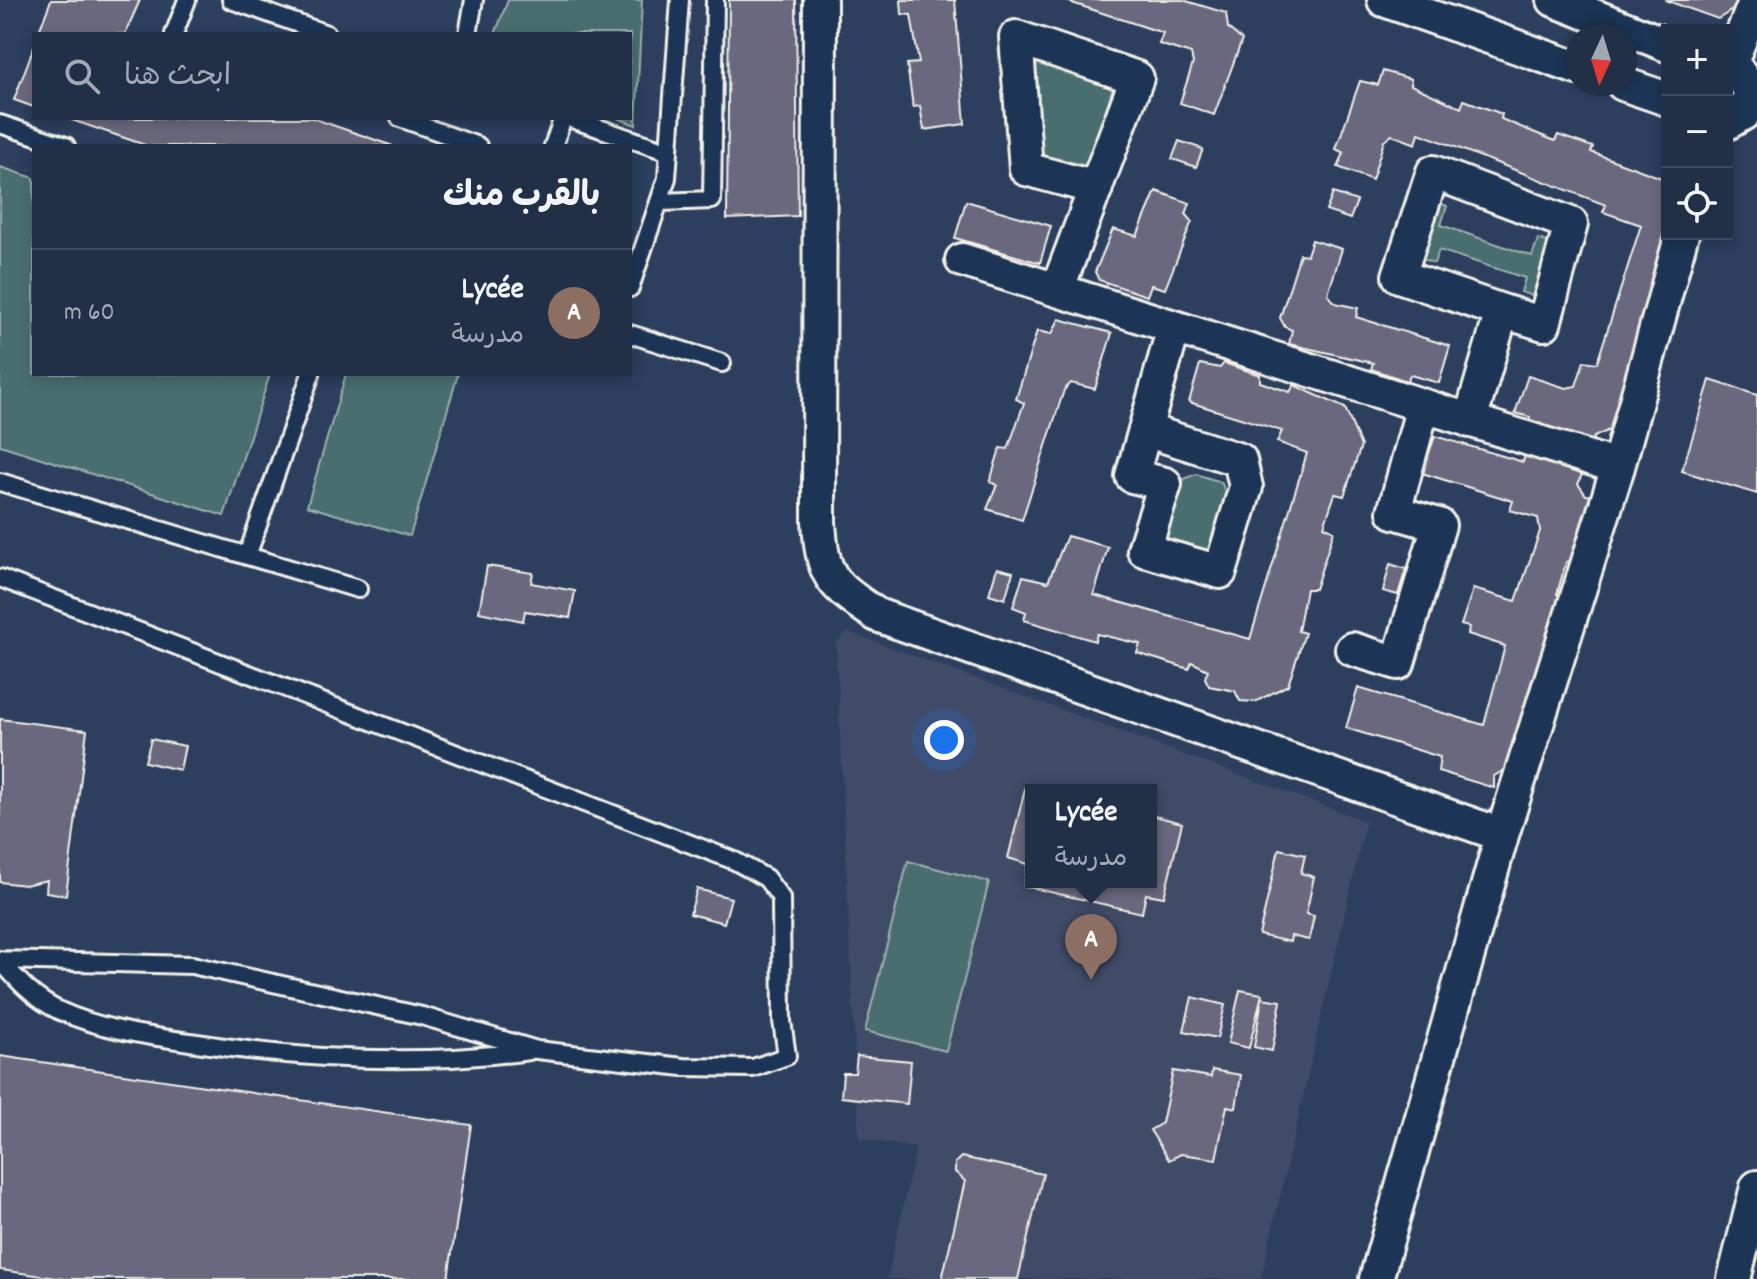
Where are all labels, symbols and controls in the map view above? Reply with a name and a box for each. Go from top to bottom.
north arrow [1565,24,1637,96]
map controls [1661,24,1733,240]
button: + [1661,24,1733,96]
search box [32,32,632,120]
icon: search [60,54,104,98]
text: ابحث هنا [124,57,231,100]
button: − [1661,96,1733,168]
button: locate [1661,168,1733,240]
text: بالقرب منك [443,174,600,223]
text: Lycée [461,270,524,313]
text: 60 m [64,295,115,332]
text: A [567,295,581,332]
text: مدرسة [452,318,524,355]
your location [924,720,964,760]
popup [1025,784,1157,888]
text: Lycée [1055,793,1117,836]
text: مدرسة [1055,841,1127,878]
pin: A [1065,914,1117,980]

